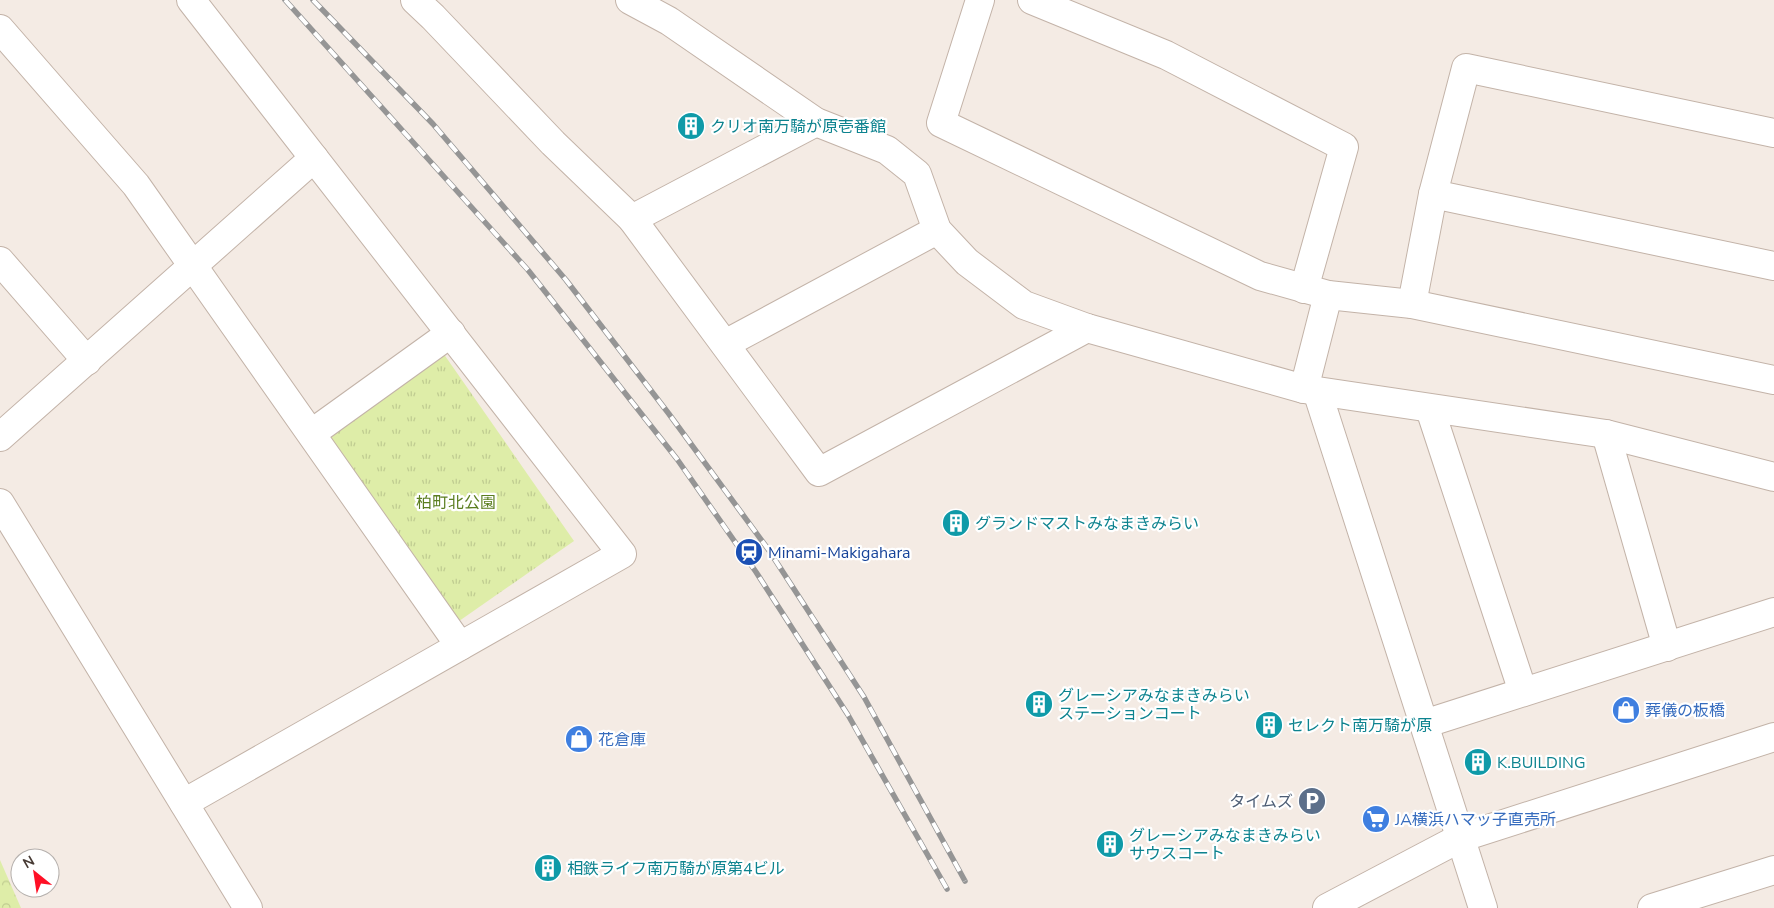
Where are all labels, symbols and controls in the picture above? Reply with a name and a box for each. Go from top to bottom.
building icon: クリオ南万騎が原壱番館 [676,111,706,141]
place label: クリオ南万騎が原壱番館 [710,116,886,138]
park label: 柏町北公園 [416,492,496,514]
building icon: グランドマストみなまきみらい [941,508,971,538]
place label: グランドマストみなまきみらい [975,513,1199,535]
station icon: Minami-Makigahara [734,537,764,567]
place label: Minami-Makigahara [768,542,911,564]
place label: グレーシアみなまきみらい ステーションコート [1058,685,1250,725]
building icon: グレーシアみなまきみらい ステーションコート [1024,689,1054,719]
shop icon: 葬儀の板橋 [1611,695,1641,725]
place label: 葬儀の板橋 [1645,700,1725,722]
building icon: セレクト南万騎が原 [1254,710,1284,740]
place label: セレクト南万騎が原 [1288,715,1432,737]
shop icon: 花倉庫 [564,724,594,754]
place label: 花倉庫 [598,729,646,751]
building icon: K.BUILDING [1463,747,1493,777]
place label: K.BUILDING [1497,752,1586,774]
parking icon: タイムズ [1297,786,1327,816]
place label: タイムズ [1229,791,1293,813]
supermarket icon: JA横浜ハマッ子直売所 [1361,804,1391,834]
place label: JA横浜ハマッ子直売所 [1394,809,1556,831]
place label: グレーシアみなまきみらい サウスコート [1129,825,1321,865]
building icon: グレーシアみなまきみらい サウスコート [1095,829,1125,859]
north arrow [10,848,60,898]
text: N [19,851,38,873]
building icon: 相鉄ライフ南万騎が原第4ビル [533,853,563,883]
place label: 相鉄ライフ南万騎が原第4ビル [567,858,785,880]

